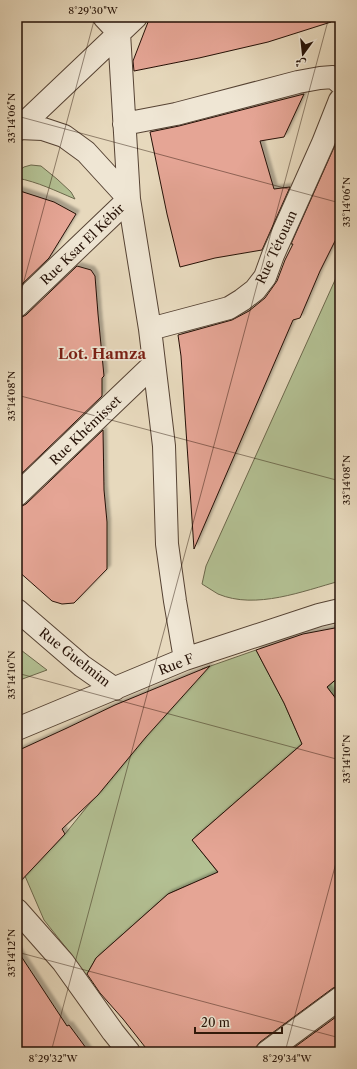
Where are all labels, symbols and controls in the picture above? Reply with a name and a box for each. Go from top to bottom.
text: 8°29'30"W [68,4,119,17]
north arrow [283,34,323,74]
text: ش [293,55,307,72]
text: 33°14'06"N [5,93,18,143]
text: 33°14'06"N [340,177,353,227]
street label: Rue Ksar El Kébir [37,200,128,288]
street label: Rue Tétouan [252,208,300,286]
district label: Lot. Hamza [58,344,146,363]
text: 33°14'08"N [5,371,18,421]
street label: Rue Khémisset [46,392,124,468]
text: 33°14'08"N [340,455,353,505]
street label: Rue Guelmim [36,624,114,690]
street label: Rue F [156,650,197,678]
text: 33°14'10"N [5,651,18,699]
text: 33°14'10"N [340,735,353,783]
text: 33°14'12"N [5,929,18,977]
scale bar [195,1009,282,1035]
text: 20 m [201,1015,230,1030]
text: 8°29'32"W [29,1052,79,1065]
text: 8°29'34"W [263,1052,312,1065]

